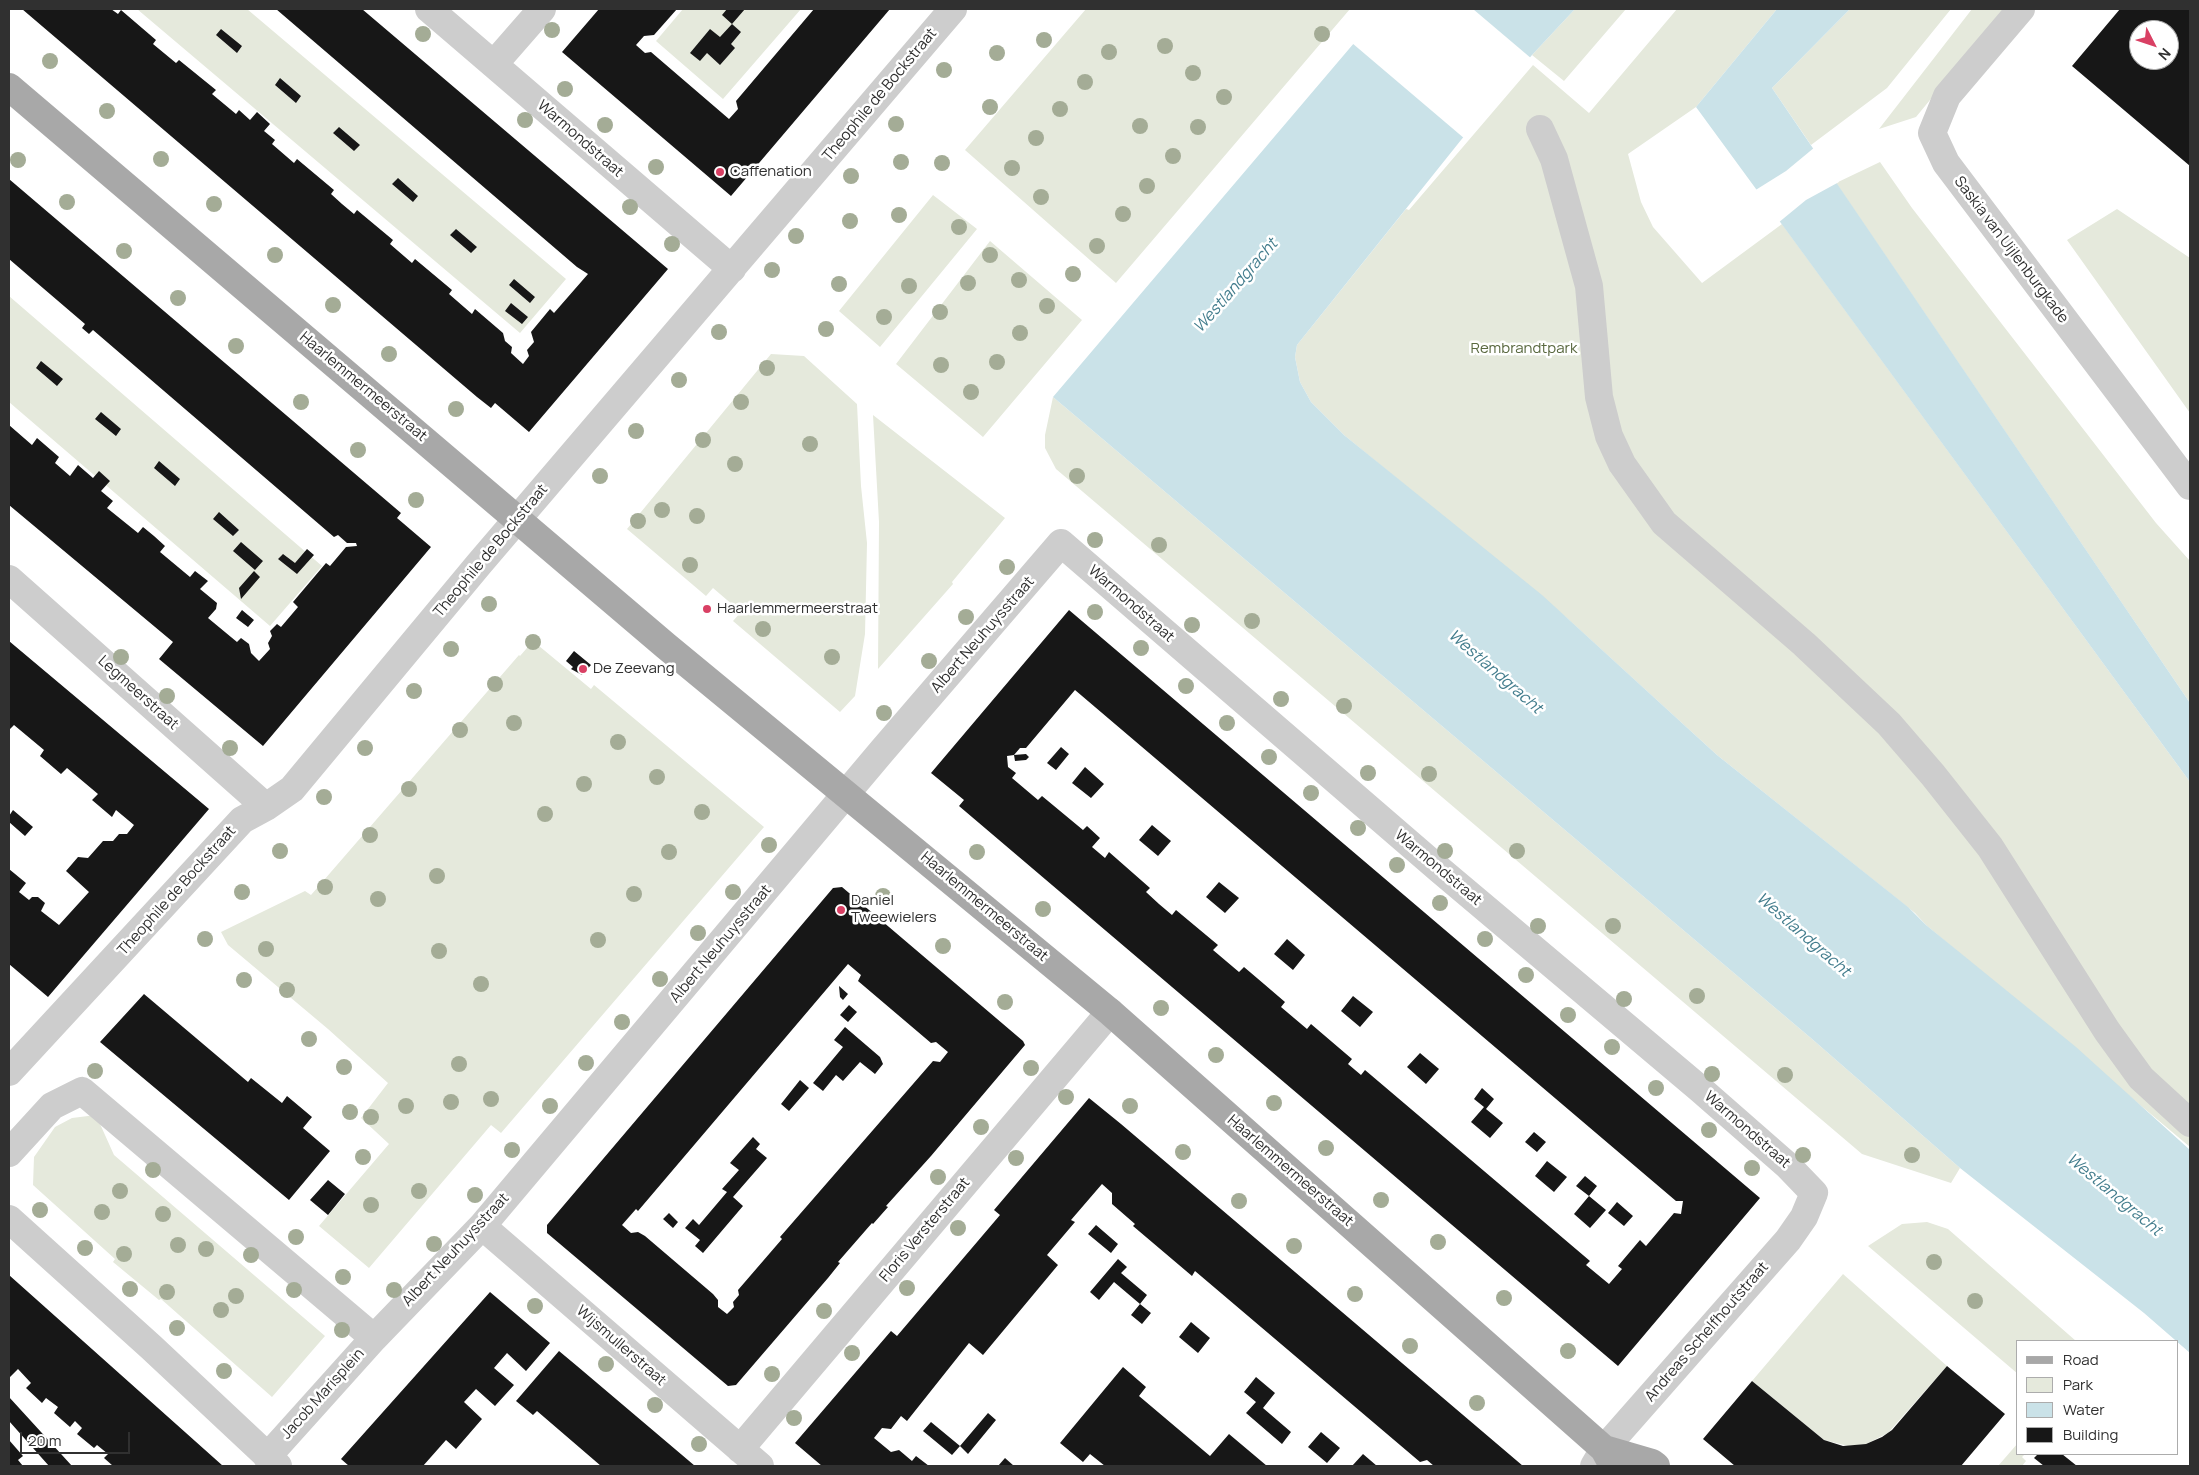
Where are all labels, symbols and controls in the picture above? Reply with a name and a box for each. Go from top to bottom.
north arrow [2129,20,2179,70]
street label: Theophile de Bockstraat [819,25,941,165]
text: N [2154,44,2175,65]
street label: Warmondstraat [533,97,627,181]
place label: Caffenation [730,163,812,181]
marker: Caffenation [714,166,726,178]
street label: Saskia van Uijlenburgkade [1950,173,2072,327]
water label: Westlandgracht [1190,235,1282,337]
street label: Haarlemmermeerstraat [296,328,430,446]
park label: Rembrandtpark [1471,340,1577,358]
street label: Theophile de Bockstraat [430,481,552,621]
street label: Warmondstraat [1084,562,1178,646]
street label: Albert Neuhuysstraat [928,573,1038,697]
place label: Haarlemmermeerstraat [717,600,878,618]
marker: Haarlemmermeerstraat [701,603,713,615]
water label: Westlandgracht [1444,626,1546,718]
street label: Legmeerstraat [94,652,182,734]
place label: De Zeevang [593,660,675,678]
marker: De Zeevang [577,663,589,675]
street label: Theophile de Bockstraat [114,823,240,959]
street label: Warmondstraat [1391,826,1485,910]
street label: Haarlemmermeerstraat [917,848,1051,966]
street label: Albert Neuhuysstraat [666,881,776,1007]
water label: Westlandgracht [1752,889,1854,981]
place label: Daniel Tweewielers [851,892,937,927]
marker: Daniel Tweewielers [835,904,847,916]
street label: Warmondstraat [1700,1088,1794,1172]
street label: Haarlemmermeerstraat [1223,1111,1357,1231]
water label: Westlandgracht [2063,1150,2165,1240]
street label: Floris Versterstraat [876,1174,974,1286]
street label: Albert Neuhuysstraat [399,1190,513,1310]
street label: Andreas Schelfhoutstraat [1641,1258,1773,1406]
street label: Wijsmullerstraat [572,1302,670,1390]
legend [2016,1340,2179,1455]
street label: Jacob Marisplein [278,1345,368,1443]
text: Road [2063,1349,2099,1370]
text: Park [2063,1374,2093,1395]
text: Water [2063,1399,2105,1420]
scale bar [22,1422,132,1454]
text: Building [2063,1424,2118,1445]
text: 20 m [28,1430,61,1451]

